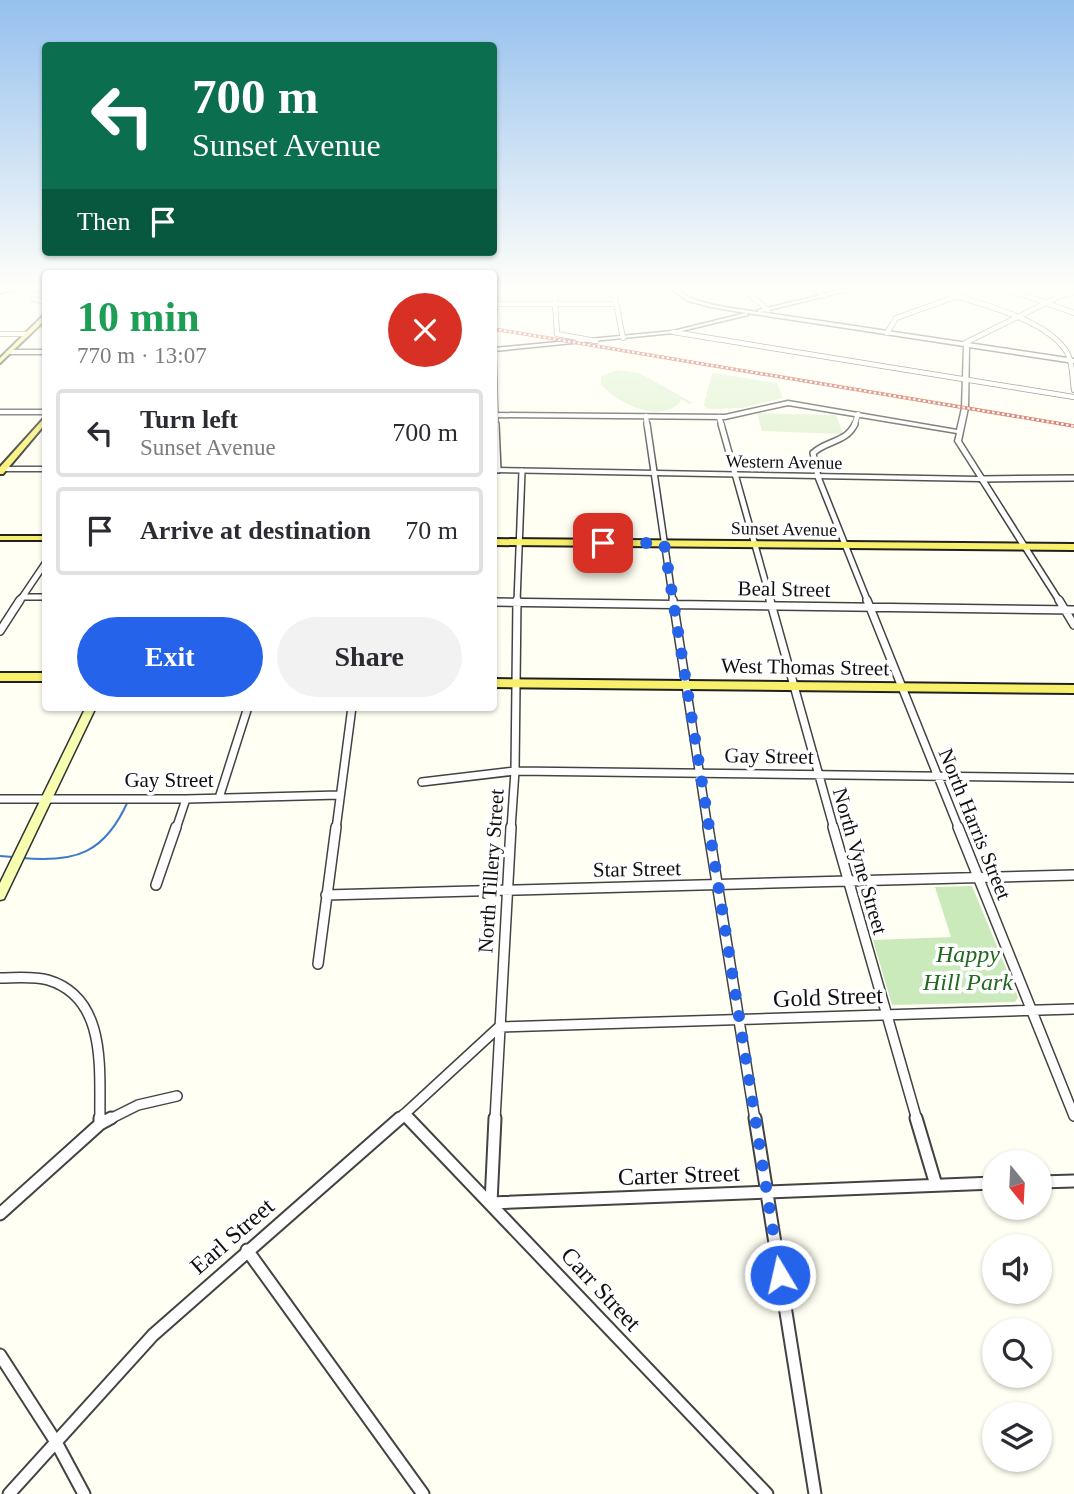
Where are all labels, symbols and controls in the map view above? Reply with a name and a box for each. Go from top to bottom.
text: 700 m [192,69,319,124]
icon: left [77,70,168,161]
text: Sunset Avenue [192,127,381,163]
icon: arrive [144,203,182,241]
text: Then [77,207,130,236]
button: close [388,293,462,367]
text: 10 min [77,294,200,340]
text: 770 m · 13:07 [77,343,207,368]
text: Turn left [140,405,238,434]
icon: left [81,414,119,452]
text: 700 m [392,418,458,447]
text: Sunset Avenue [140,435,276,460]
street label: Western Avenue [725,451,843,473]
icon: arrive [81,512,119,550]
pin [573,513,633,573]
text: Arrive at destination [140,516,371,545]
text: 70 m [405,516,458,545]
street label: Sunset Avenue [731,518,837,540]
icon: arrive [584,524,622,562]
street label: Beal Street [737,576,831,602]
button: Exit [77,617,263,697]
button: Share [277,617,462,697]
street label: West Thomas Street [721,654,889,680]
street label: Gay Street [724,743,814,769]
street label: North Harris Street [934,745,1016,903]
street label: Gay Street [124,768,214,792]
street label: North Vyne Street [828,785,892,937]
street label: North Tillery Street [473,788,509,954]
street label: Star Street [593,856,681,882]
park label: Happy Hill Park [922,941,1013,995]
street label: Gold Street [773,982,884,1012]
north arrow [982,1150,1052,1220]
map controls [982,1150,1052,1472]
street label: Carter Street [618,1160,741,1190]
street label: Earl Street [185,1193,279,1279]
button: sound [982,1234,1052,1304]
position arrow [743,1238,817,1312]
street label: Carr Street [556,1242,646,1336]
button: search [982,1318,1052,1388]
button: layers [982,1402,1052,1472]

